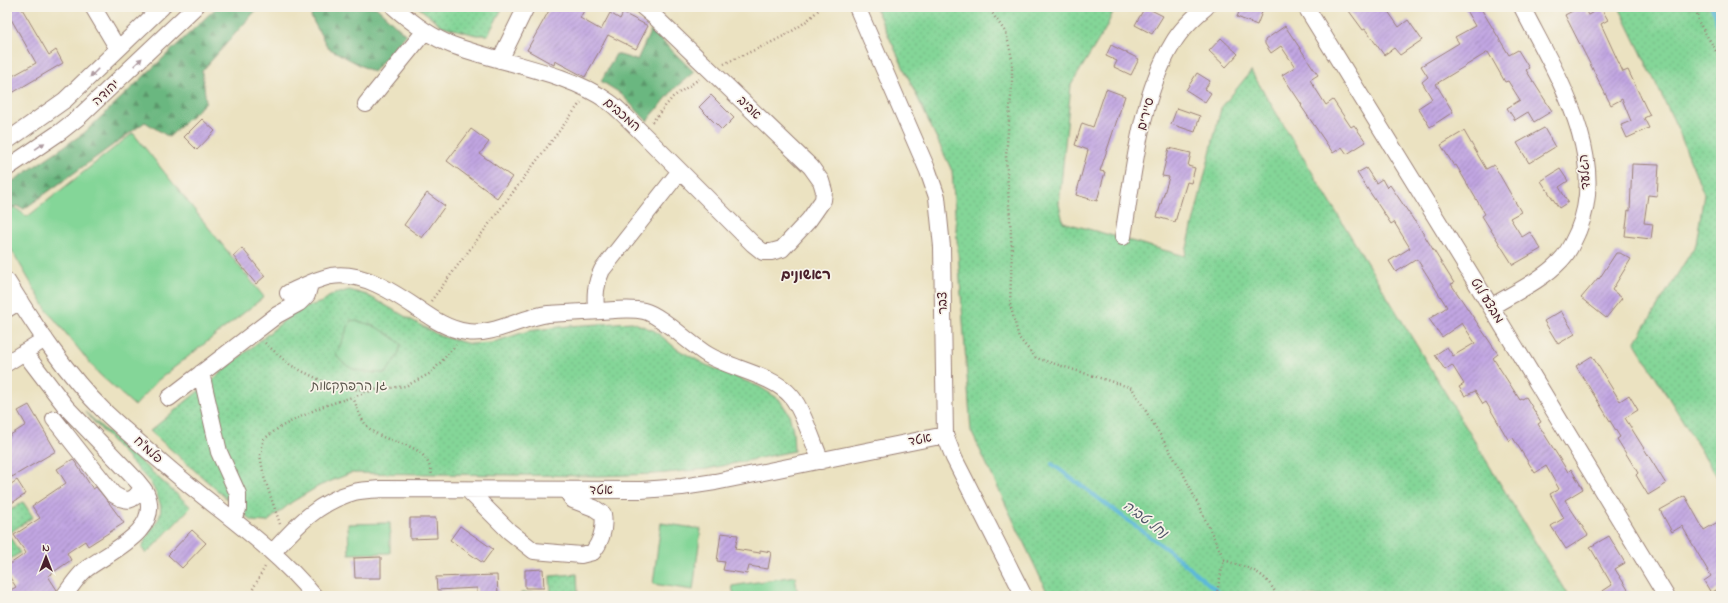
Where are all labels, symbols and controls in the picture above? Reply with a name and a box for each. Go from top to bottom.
one-way arrow [133,57,143,67]
one-way arrow [89,68,99,78]
street label: יהודה [88,75,124,111]
street label: אביב [732,92,766,124]
street label: המכבים [599,94,645,136]
street label: סיירים [1133,95,1160,133]
one-way arrow [34,142,45,150]
street label: הגלעד [1574,154,1596,190]
district label: ראשונים [781,265,831,286]
street label: מבצע לוט [1466,274,1508,328]
street label: צבר [933,291,953,315]
park label: גן הרפתקאות [310,377,387,396]
street label: אטד [907,428,934,452]
street label: פלמ"ח [129,432,167,468]
street label: אטד [589,481,613,500]
water label: נחל טביה [1118,496,1173,544]
north arrow [26,537,66,577]
text: N [42,540,50,556]

